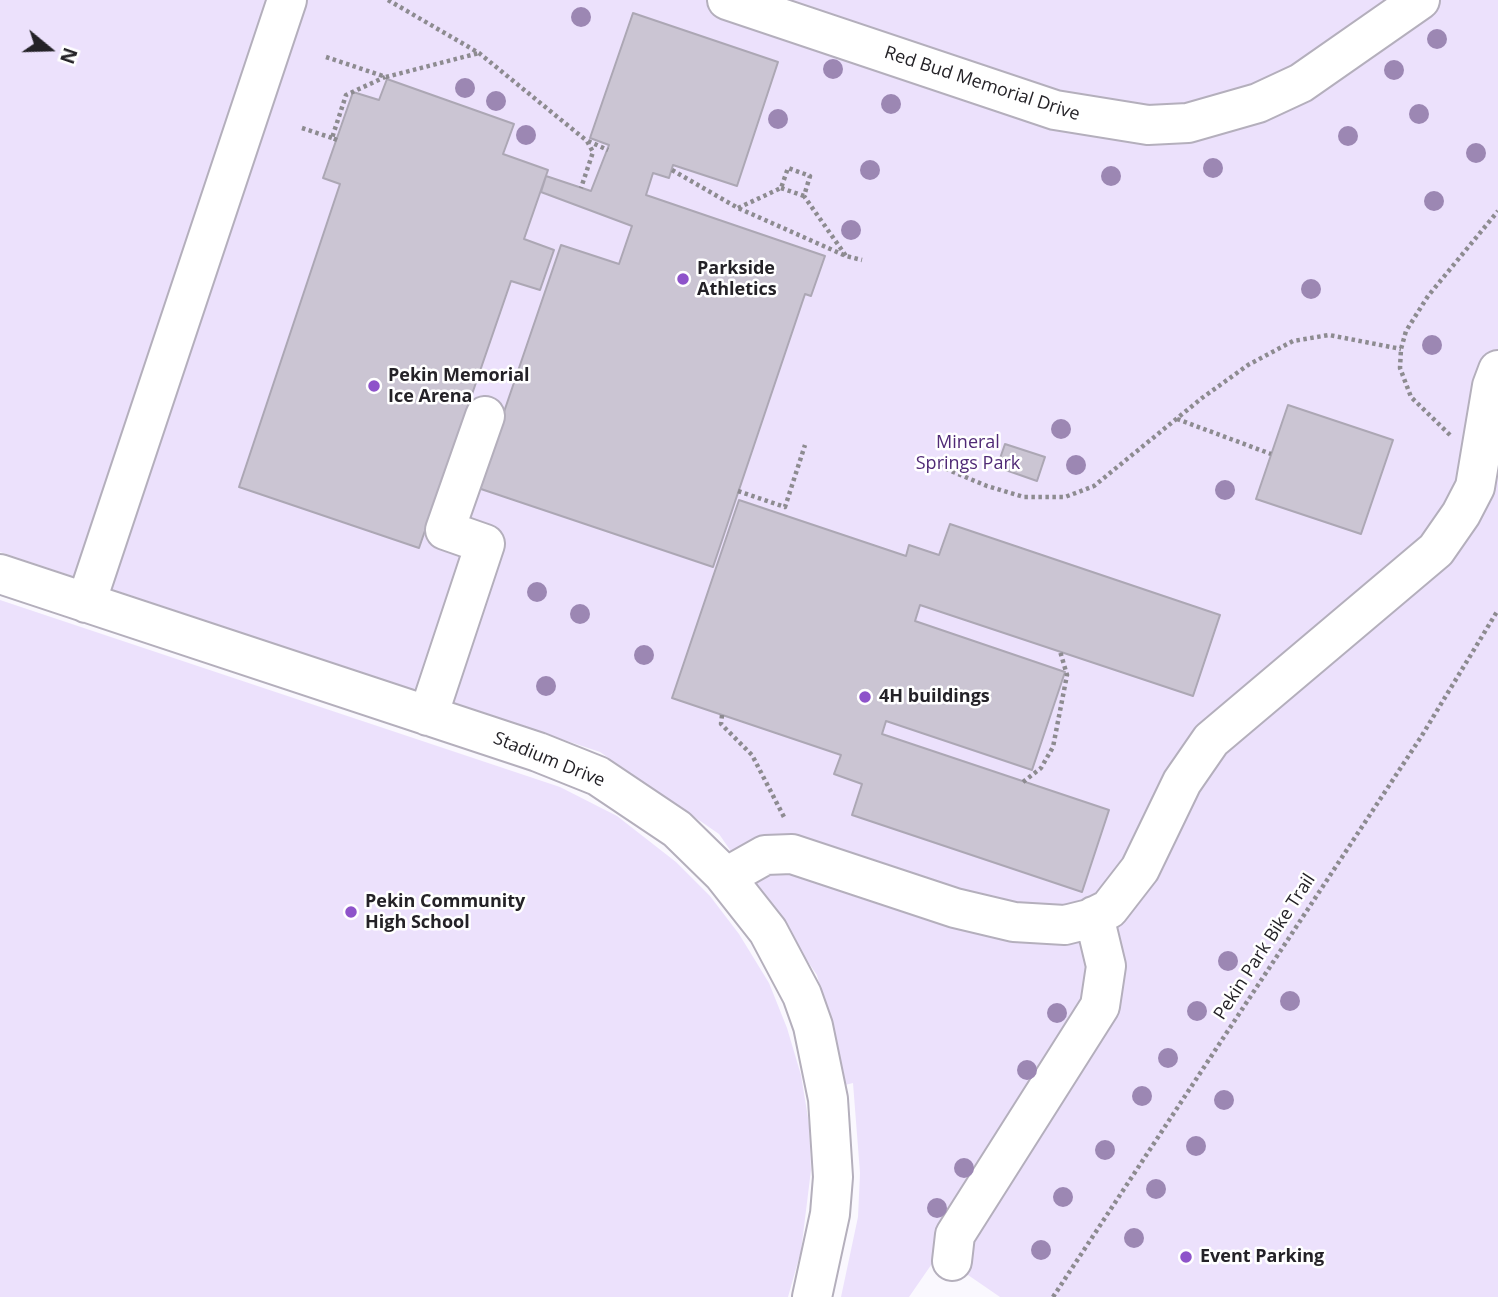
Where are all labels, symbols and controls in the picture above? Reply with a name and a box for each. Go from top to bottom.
north arrow [14,14,84,84]
street label: Red Bud Memorial Drive [882,42,1082,126]
text: N [54,44,84,67]
place label: Parkside Athletics [697,258,777,300]
marker: Parkside Athletics [675,271,691,287]
place label: Pekin Memorial Ice Arena [388,365,530,408]
marker: Pekin Memorial Ice Arena [366,378,382,394]
park label: Mineral Springs Park [916,432,1020,474]
place label: 4H buildings [879,686,990,708]
marker: 4H buildings [857,689,873,705]
street label: Stadium Drive [490,728,608,792]
street label: Pekin Park Bike Trail [1210,870,1320,1024]
place label: Pekin Community High School [365,891,525,934]
marker: Pekin Community High School [343,904,359,920]
place label: Event Parking [1200,1246,1324,1268]
marker: Event Parking [1178,1249,1194,1265]

